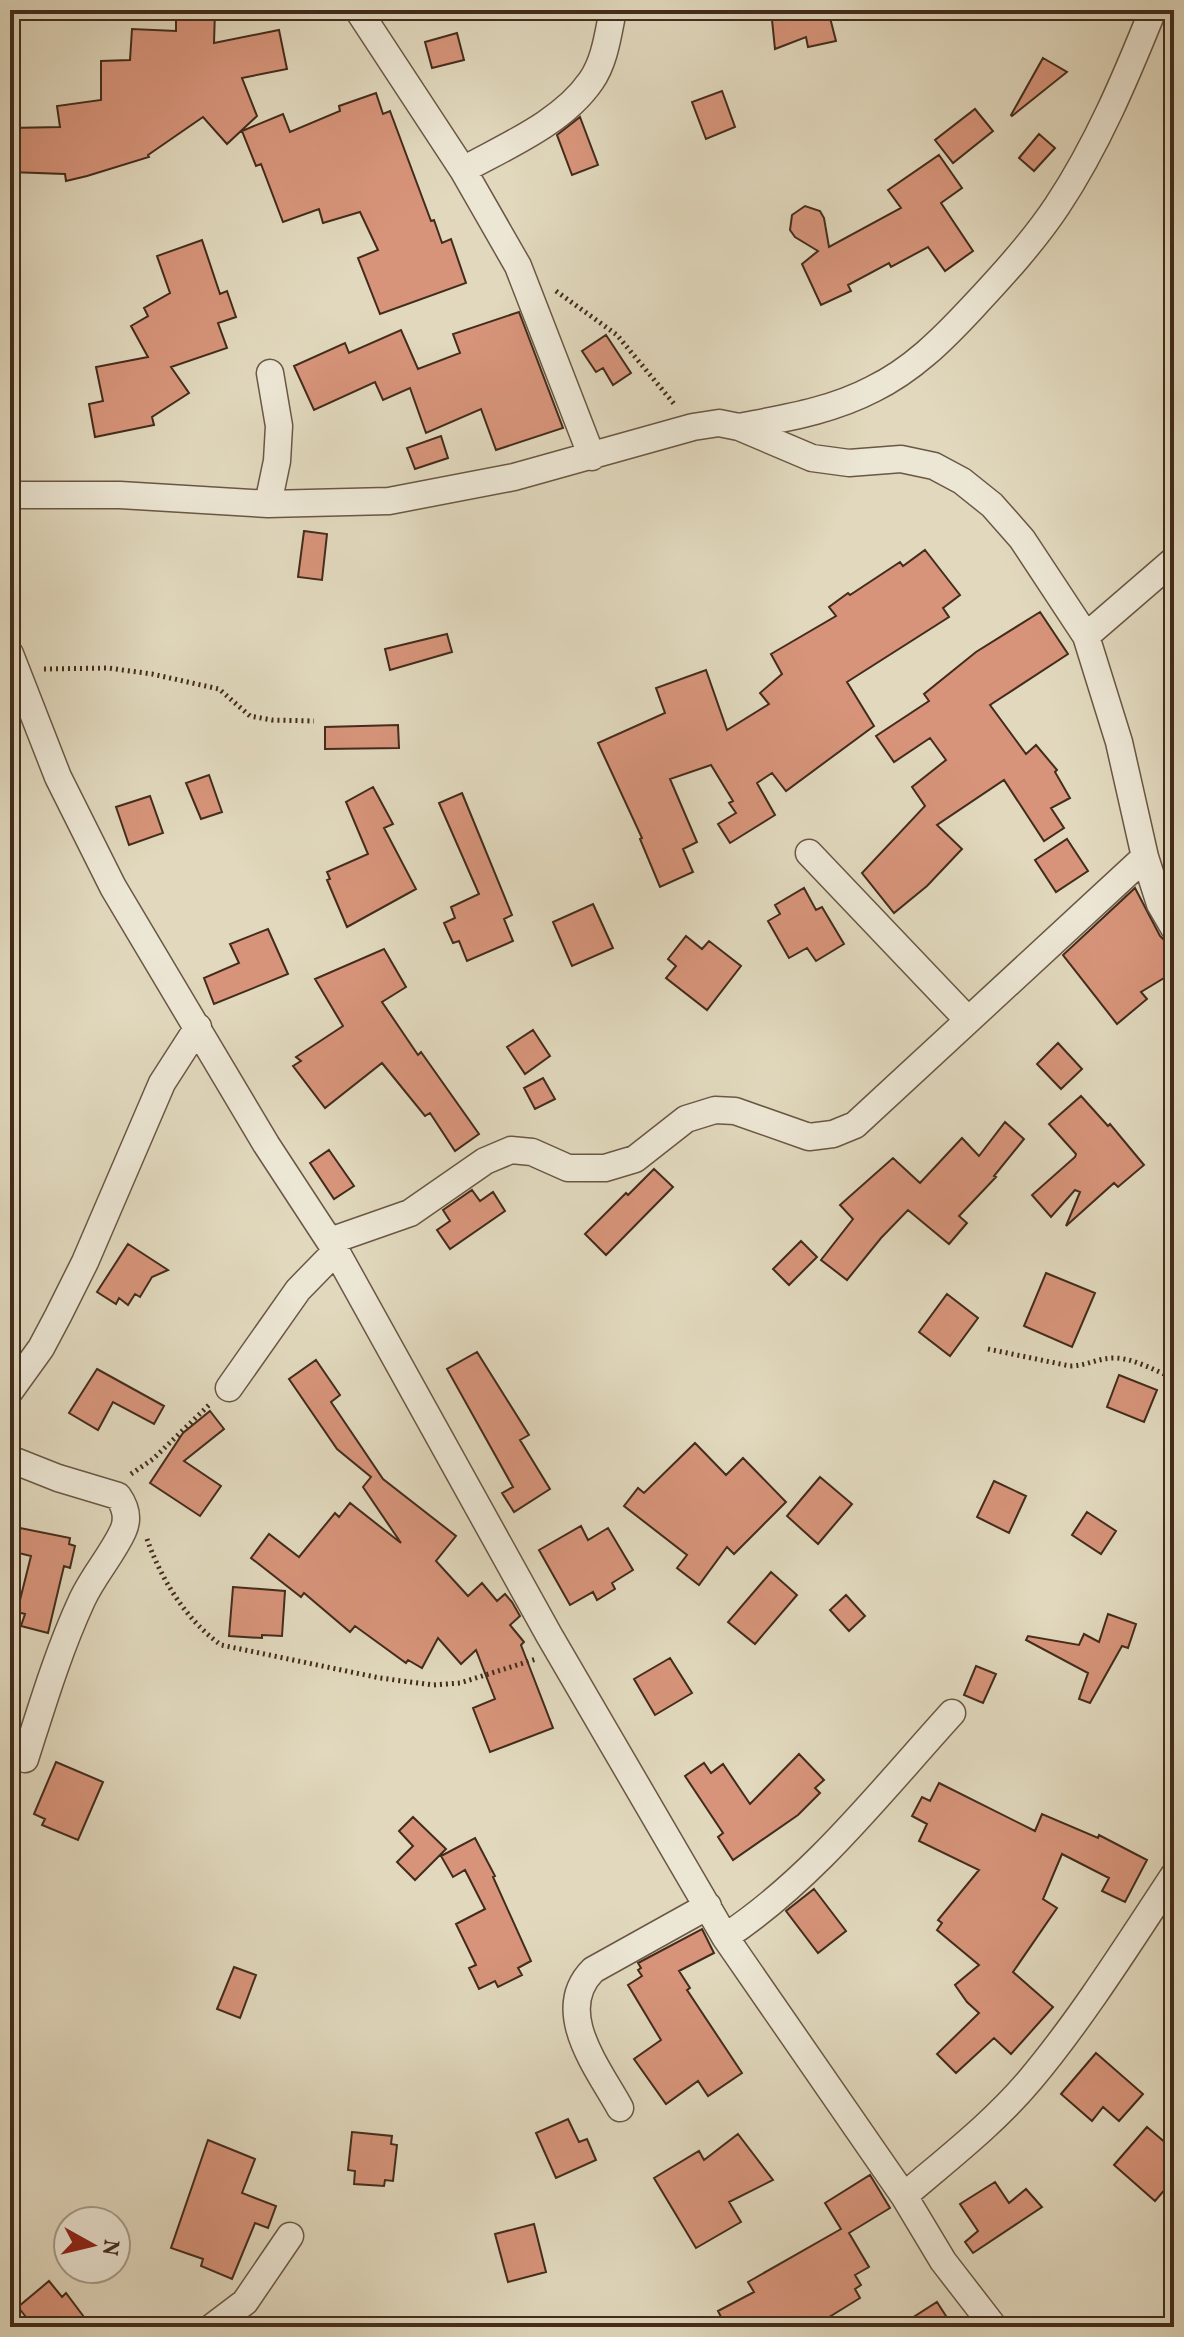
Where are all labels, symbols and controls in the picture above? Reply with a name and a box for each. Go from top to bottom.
north arrow [52,2205,132,2285]
text: N [93,2237,126,2258]

